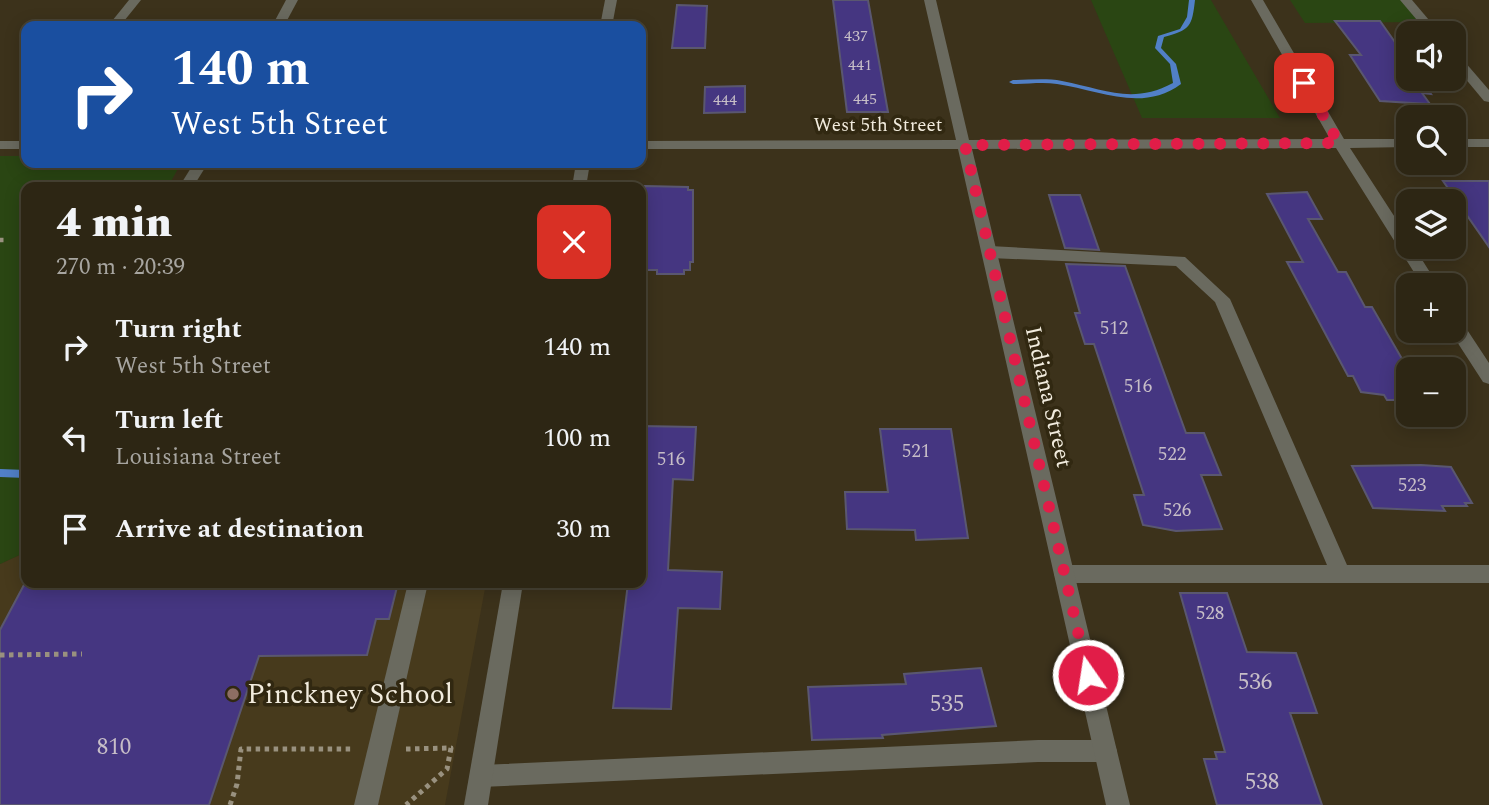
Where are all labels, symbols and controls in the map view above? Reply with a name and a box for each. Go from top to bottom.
map controls [1396,21,1466,427]
button: sound [1396,21,1466,91]
house number: 437 [844,24,868,48]
text: 140 m [171,32,310,107]
icon: right [56,49,147,140]
house number: 441 [848,53,872,77]
pin [1274,53,1334,113]
icon: arrive [1285,64,1323,102]
house number: 445 [853,87,877,111]
house number: 444 [713,88,737,112]
text: West 5th Street [171,100,388,149]
button: search [1396,105,1466,175]
street label: West 5th Street [814,111,943,140]
button: layers [1396,189,1466,259]
text: 4 min [56,192,172,255]
button: close [537,205,611,279]
text: 270 m · 20:39 [56,250,185,285]
button: + [1396,273,1466,343]
text: Turn right [115,309,242,349]
house number: 512 [1100,314,1128,343]
street label: Indiana Street [1015,323,1081,471]
text: 140 m [543,327,611,367]
icon: right [56,328,94,366]
text: West 5th Street [115,349,271,384]
button: − [1396,357,1466,427]
house number: 516 [1124,372,1152,401]
text: Turn left [115,400,223,440]
text: 100 m [543,418,611,458]
icon: left [56,419,94,457]
house number: 521 [902,437,930,466]
text: Louisiana Street [115,440,281,475]
house number: 522 [1158,440,1186,469]
house number: 516 [657,445,685,474]
house number: 523 [1398,471,1427,500]
house number: 526 [1163,496,1191,525]
text: Arrive at destination [115,509,364,549]
text: 30 m [556,509,611,549]
icon: arrive [56,510,94,548]
house number: 528 [1196,599,1224,628]
position arrow [1051,638,1125,712]
house number: 536 [1238,665,1272,700]
place label: Pinckney School [247,673,453,716]
marker: Pinckney School [225,686,241,702]
house number: 535 [930,687,964,722]
house number: 810 [97,730,131,765]
house number: 538 [1245,765,1279,800]

